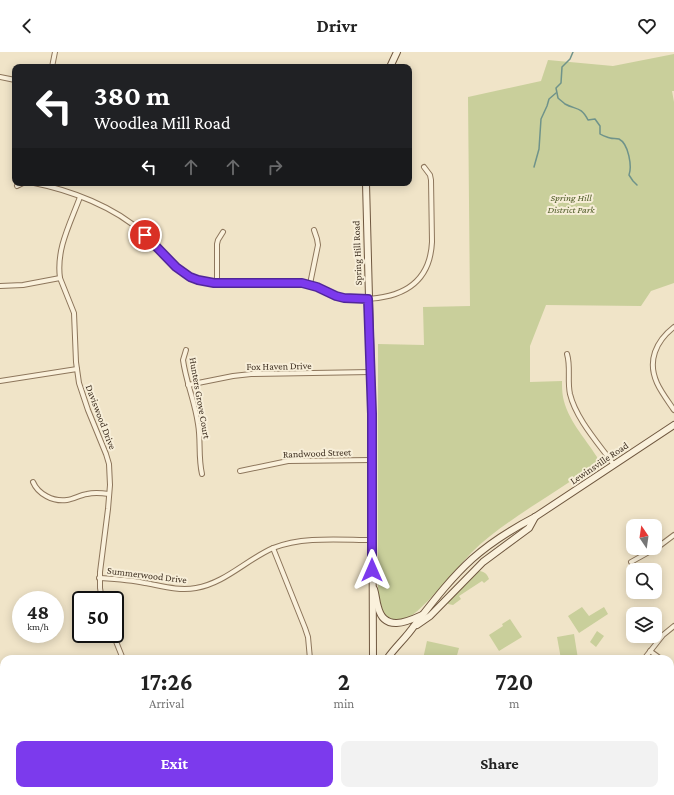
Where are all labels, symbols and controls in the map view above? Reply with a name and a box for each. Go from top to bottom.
icon: back [16,15,38,37]
icon: heart [636,15,658,37]
text: Drivr [317,16,357,36]
icon: left [28,80,80,132]
text: 380 m [94,80,170,111]
text: Woodlea Mill Road [94,113,230,133]
icon: left [138,156,160,178]
icon: ahead [180,156,202,178]
icon: ahead [222,156,244,178]
icon: right [264,156,286,178]
park label: Spring Hill District Park [547,192,595,215]
pin [128,218,162,252]
street label: Spring Hill Road [350,220,364,286]
icon: arrive [134,224,156,246]
street label: Hunters Grove Court [187,356,213,440]
street label: Fox Haven Drive [246,360,312,372]
street label: Daviswood Drive [84,383,119,451]
street label: Lewinsville Road [568,439,631,486]
street label: Randwood Street [283,446,352,460]
north arrow [626,519,662,555]
map controls [626,519,662,643]
position arrow [351,549,393,591]
button: search [626,563,662,599]
street label: Summerwood Drive [107,565,188,585]
speed limit sign: 50 [72,591,124,643]
text: 48 [27,601,49,623]
button: layers [626,607,662,643]
text: km/h [27,621,49,632]
text: 17:26 [141,668,193,695]
text: 2 [338,668,350,695]
text: 720 [495,668,533,695]
text: Arrival [149,696,184,711]
text: min [333,696,354,711]
text: m [509,696,519,711]
button: Exit [16,741,333,787]
button: Share [341,741,658,787]

